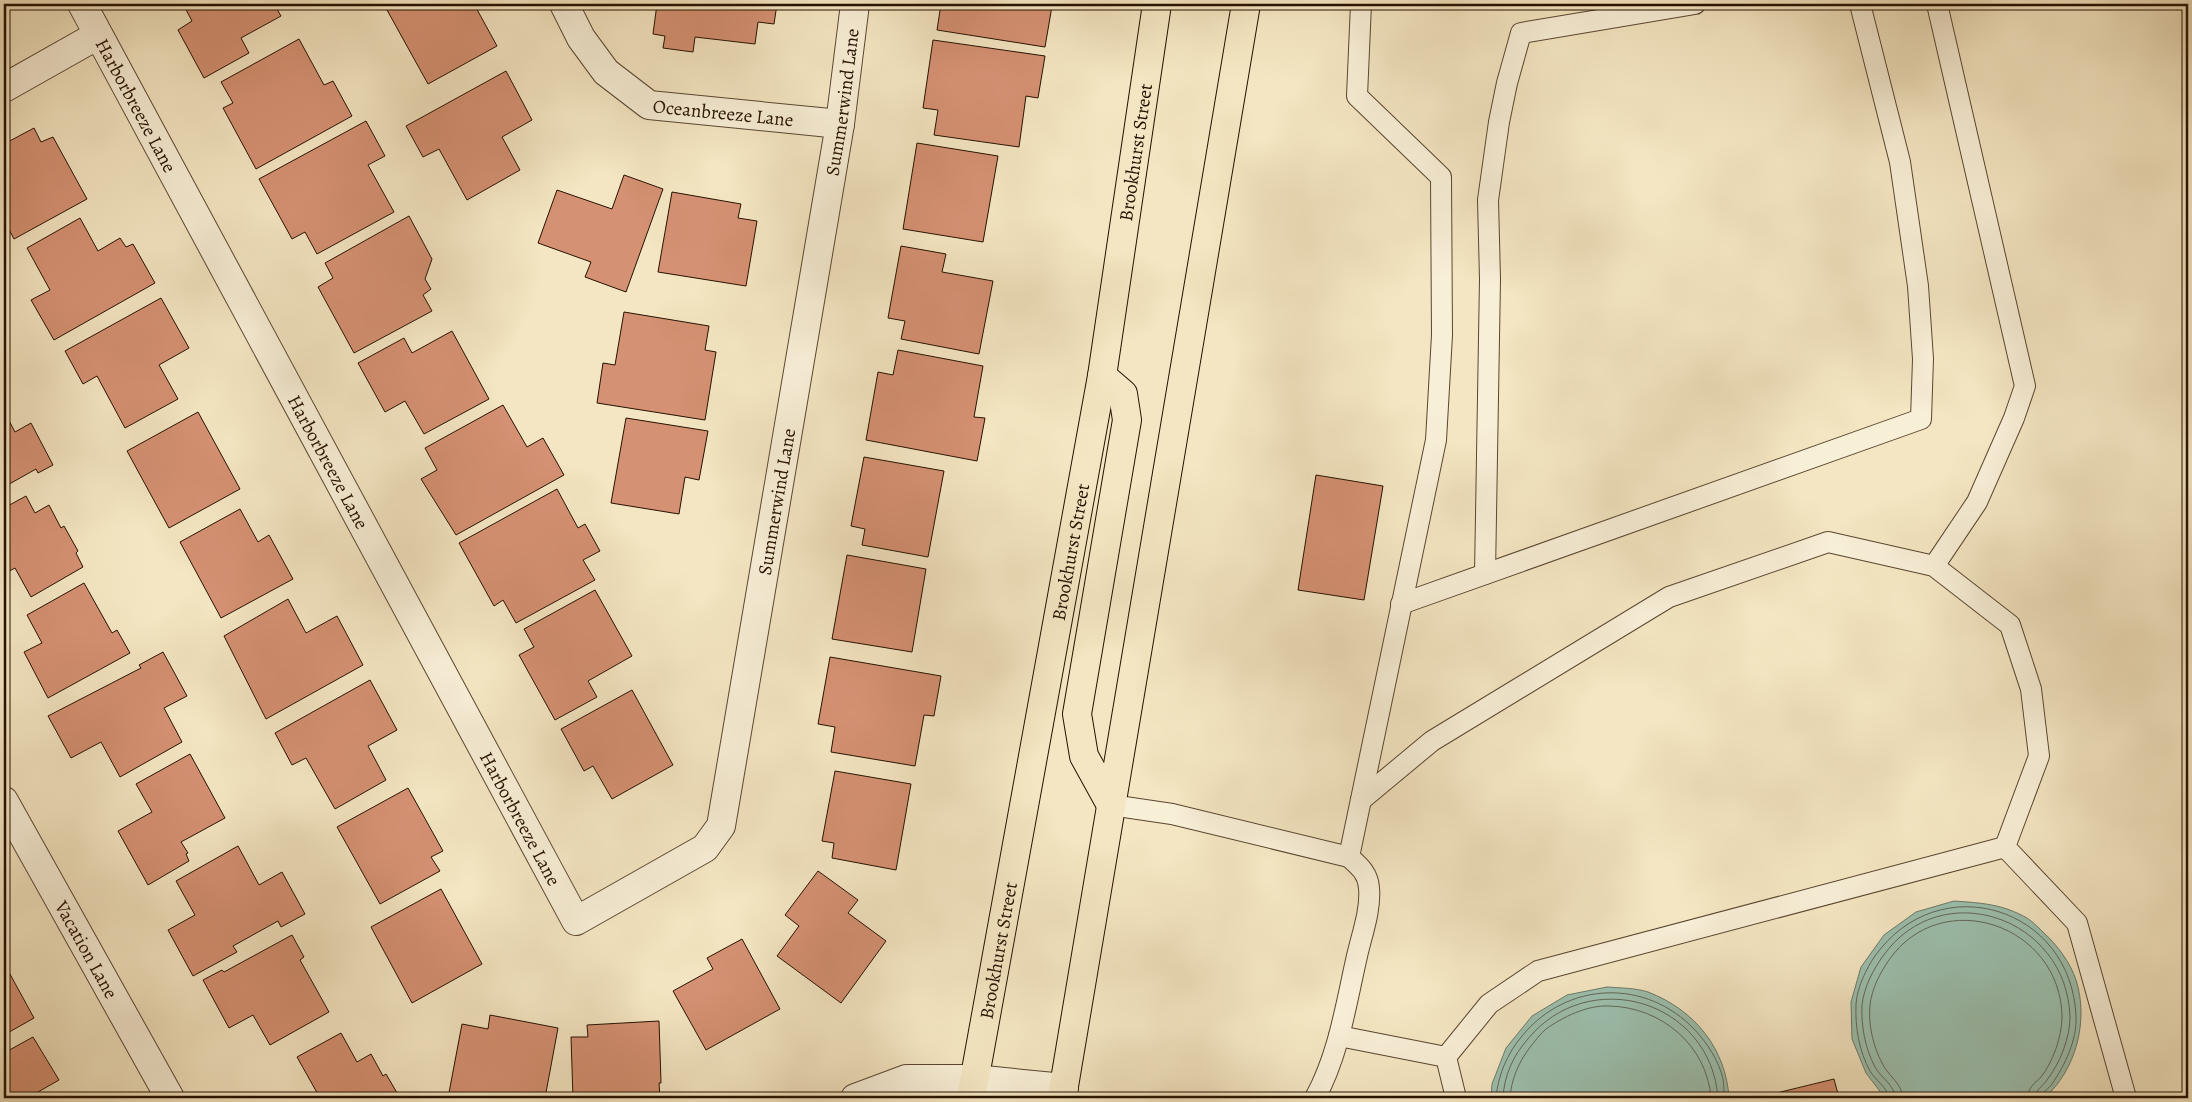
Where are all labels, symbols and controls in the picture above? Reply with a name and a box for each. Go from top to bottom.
street label: Summerwind Lane [819,27,866,178]
street label: Harborbreeze Lane [89,34,182,177]
street label: Brookhurst Street [1113,82,1159,223]
street label: Oceanbreeze Lane [652,93,795,133]
street label: Harborbreeze Lane [281,391,374,534]
street label: Summerwind Lane [752,426,802,577]
street label: Brookhurst Street [1046,481,1096,623]
street label: Harborbreeze Lane [473,747,567,890]
street label: Brookhurst Street [974,880,1024,1021]
street label: Vacation Lane [48,895,124,1004]

